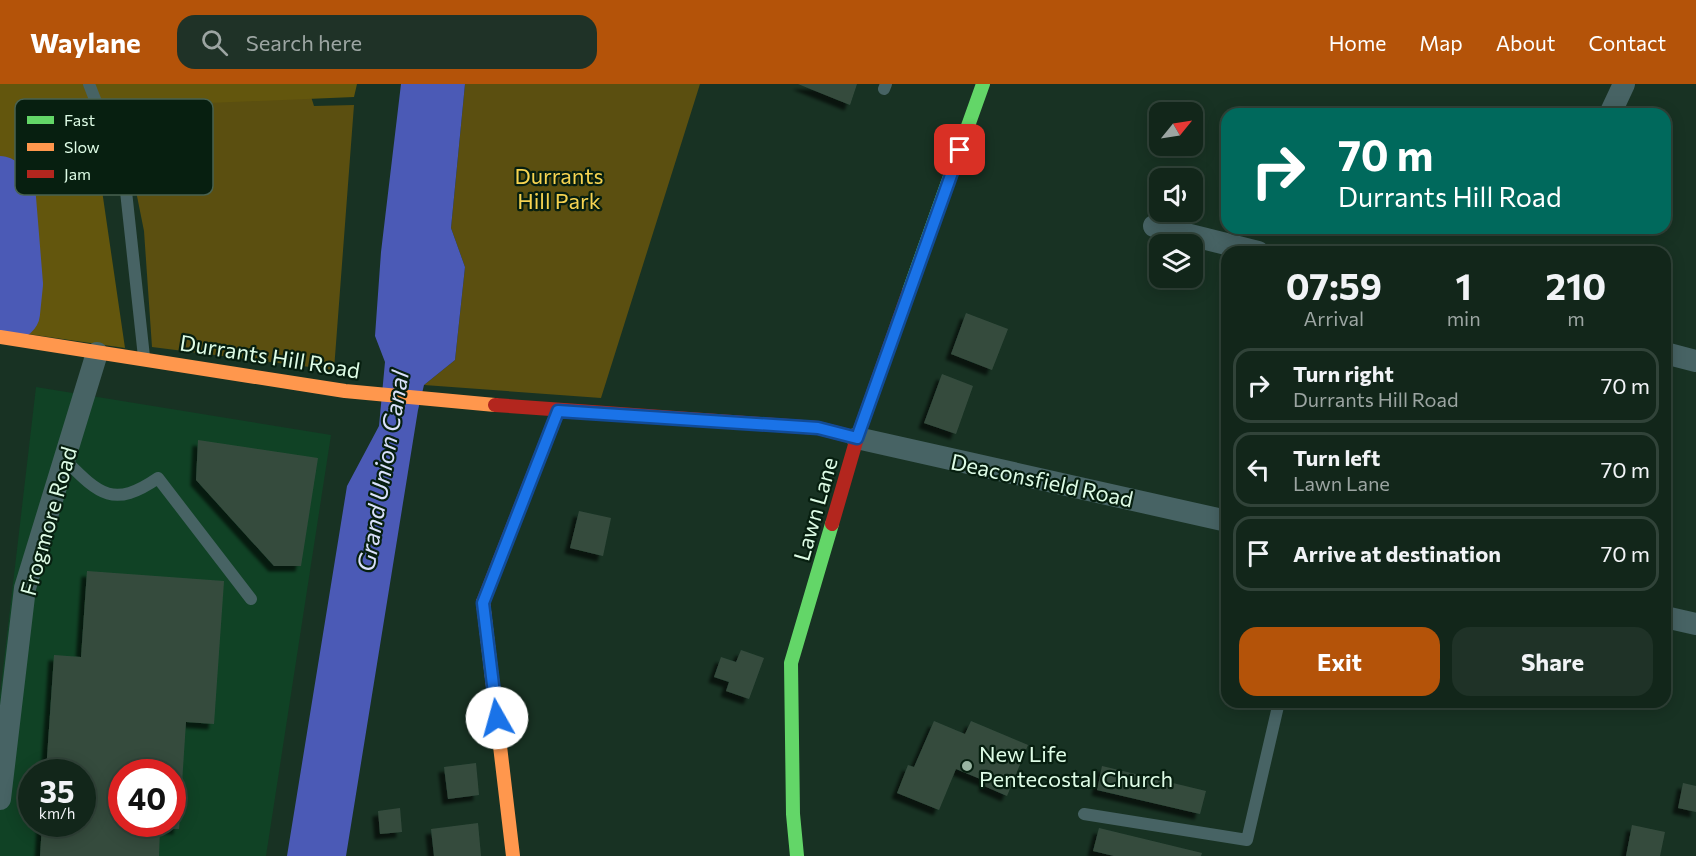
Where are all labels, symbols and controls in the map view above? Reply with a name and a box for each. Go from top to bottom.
search box [177,15,597,69]
text: Waylane [30,25,141,59]
icon: search [198,26,231,59]
text: Search here [246,29,362,56]
text: Home [1329,30,1386,55]
text: Map [1419,30,1463,55]
text: About [1496,30,1555,55]
text: Contact [1588,30,1666,55]
legend [15,99,213,195]
north arrow [1149,102,1203,156]
map controls [1149,102,1203,288]
text: Fast [64,110,95,129]
pin [934,124,985,175]
text: 70 m [1338,128,1433,180]
icon: right [1239,132,1317,210]
icon: arrive [943,133,976,166]
text: Slow [64,137,100,156]
park label: Durrants Hill Park [515,162,604,214]
text: Jam [64,164,91,183]
button: sound [1149,168,1203,222]
text: Durrants Hill Road [1338,180,1562,213]
button: layers [1149,234,1203,288]
text: 07:59 [1286,263,1382,307]
text: 1 [1456,263,1472,307]
text: 210 [1546,263,1606,307]
text: Arrival [1304,306,1364,330]
text: min [1447,306,1481,330]
text: m [1567,306,1585,330]
street label: Durrants Hill Road [178,328,362,384]
text: Turn right [1293,360,1394,387]
water label: Grand Union Canal [350,368,414,574]
icon: right [1242,369,1275,402]
text: 70 m [1601,372,1650,399]
text: Durrants Hill Road [1293,387,1459,411]
street label: Frogmore Road [14,443,82,599]
text: Turn left [1293,444,1380,471]
street label: Deaconsfield Road [948,447,1136,513]
icon: left [1242,453,1275,486]
street label: Lawn Lane [787,454,843,564]
text: 70 m [1601,456,1650,483]
text: Lawn Lane [1293,471,1390,495]
icon: arrive [1242,537,1275,570]
text: Arrive at destination [1293,540,1501,567]
text: 70 m [1601,540,1650,567]
button: Exit [1239,627,1440,696]
button: Share [1452,627,1653,696]
position arrow [465,686,529,750]
place label: New Life Pentecostal Church [979,740,1173,792]
speed limit sign: 40 [108,759,186,837]
marker: New Life Pentecostal Church [960,759,974,773]
text: 35 [40,772,74,809]
text: km/h [39,804,75,822]

